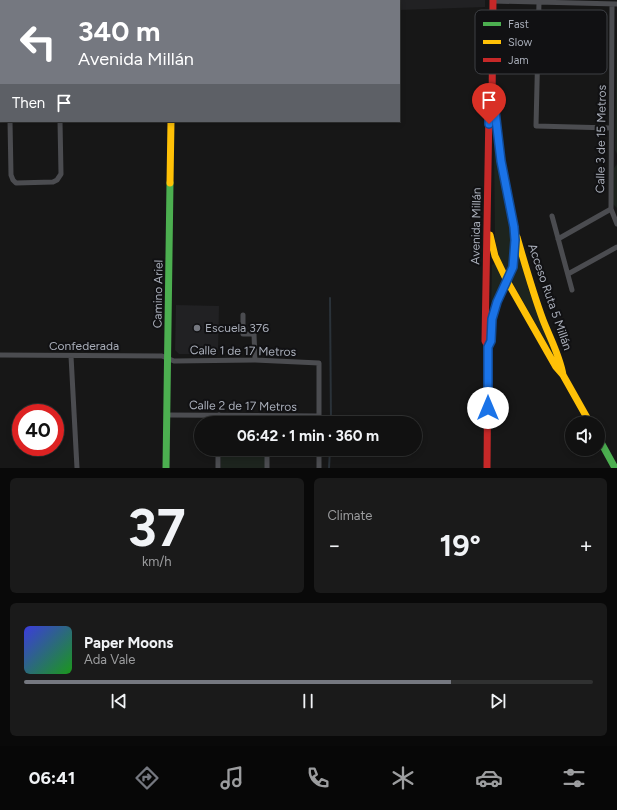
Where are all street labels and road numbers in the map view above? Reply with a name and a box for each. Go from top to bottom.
street label: Calle 3 de 15 Metros [593,84,609,193]
street label: Avenida Millán [468,187,484,265]
street label: Acceso Ruta 5 Millán [525,242,575,352]
street label: Camino Ariel [150,260,166,328]
street label: Confederada [49,339,119,353]
street label: Calle 1 de 17 Metros [190,343,297,359]
street label: Calle 2 de 17 Metros [189,398,298,414]

